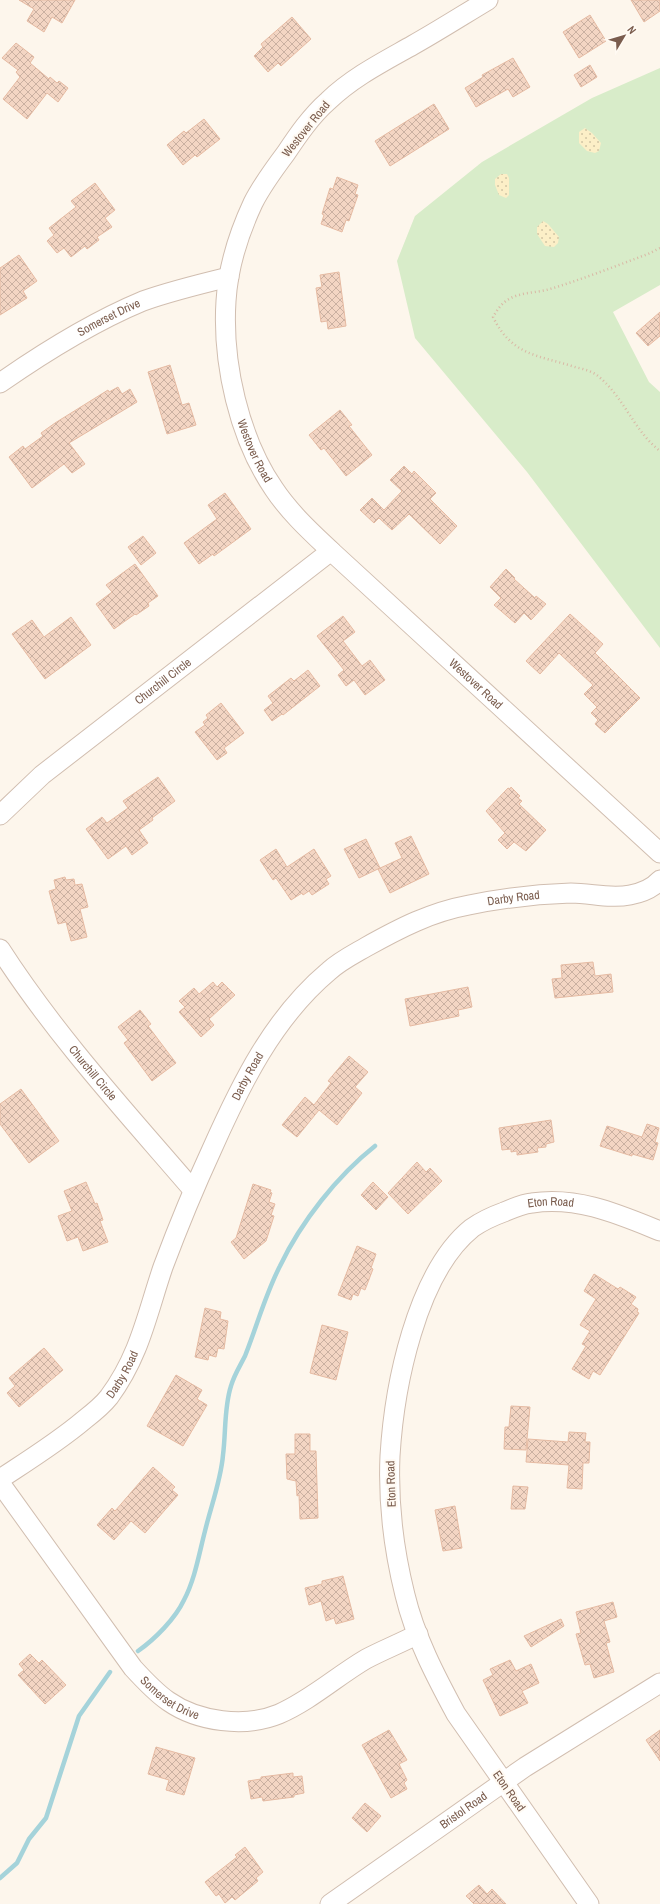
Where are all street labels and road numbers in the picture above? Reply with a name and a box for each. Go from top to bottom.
street label: Westover Road [278,98,334,160]
street label: Somerset Drive [74,295,143,340]
street label: Westover Road [234,417,276,486]
street label: Churchill Circle [131,654,194,708]
street label: Westover Road [445,655,506,713]
street label: Darby Road [486,887,540,909]
street label: Churchill Circle [65,1042,120,1104]
street label: Darby Road [228,1049,267,1103]
street label: Eton Road [526,1193,575,1212]
street label: Darby Road [103,1348,142,1402]
street label: Eton Road [382,1460,400,1508]
street label: Somerset Drive [137,1673,201,1723]
street label: Eton Road [489,1767,529,1815]
street label: Bristol Road [437,1788,490,1832]

